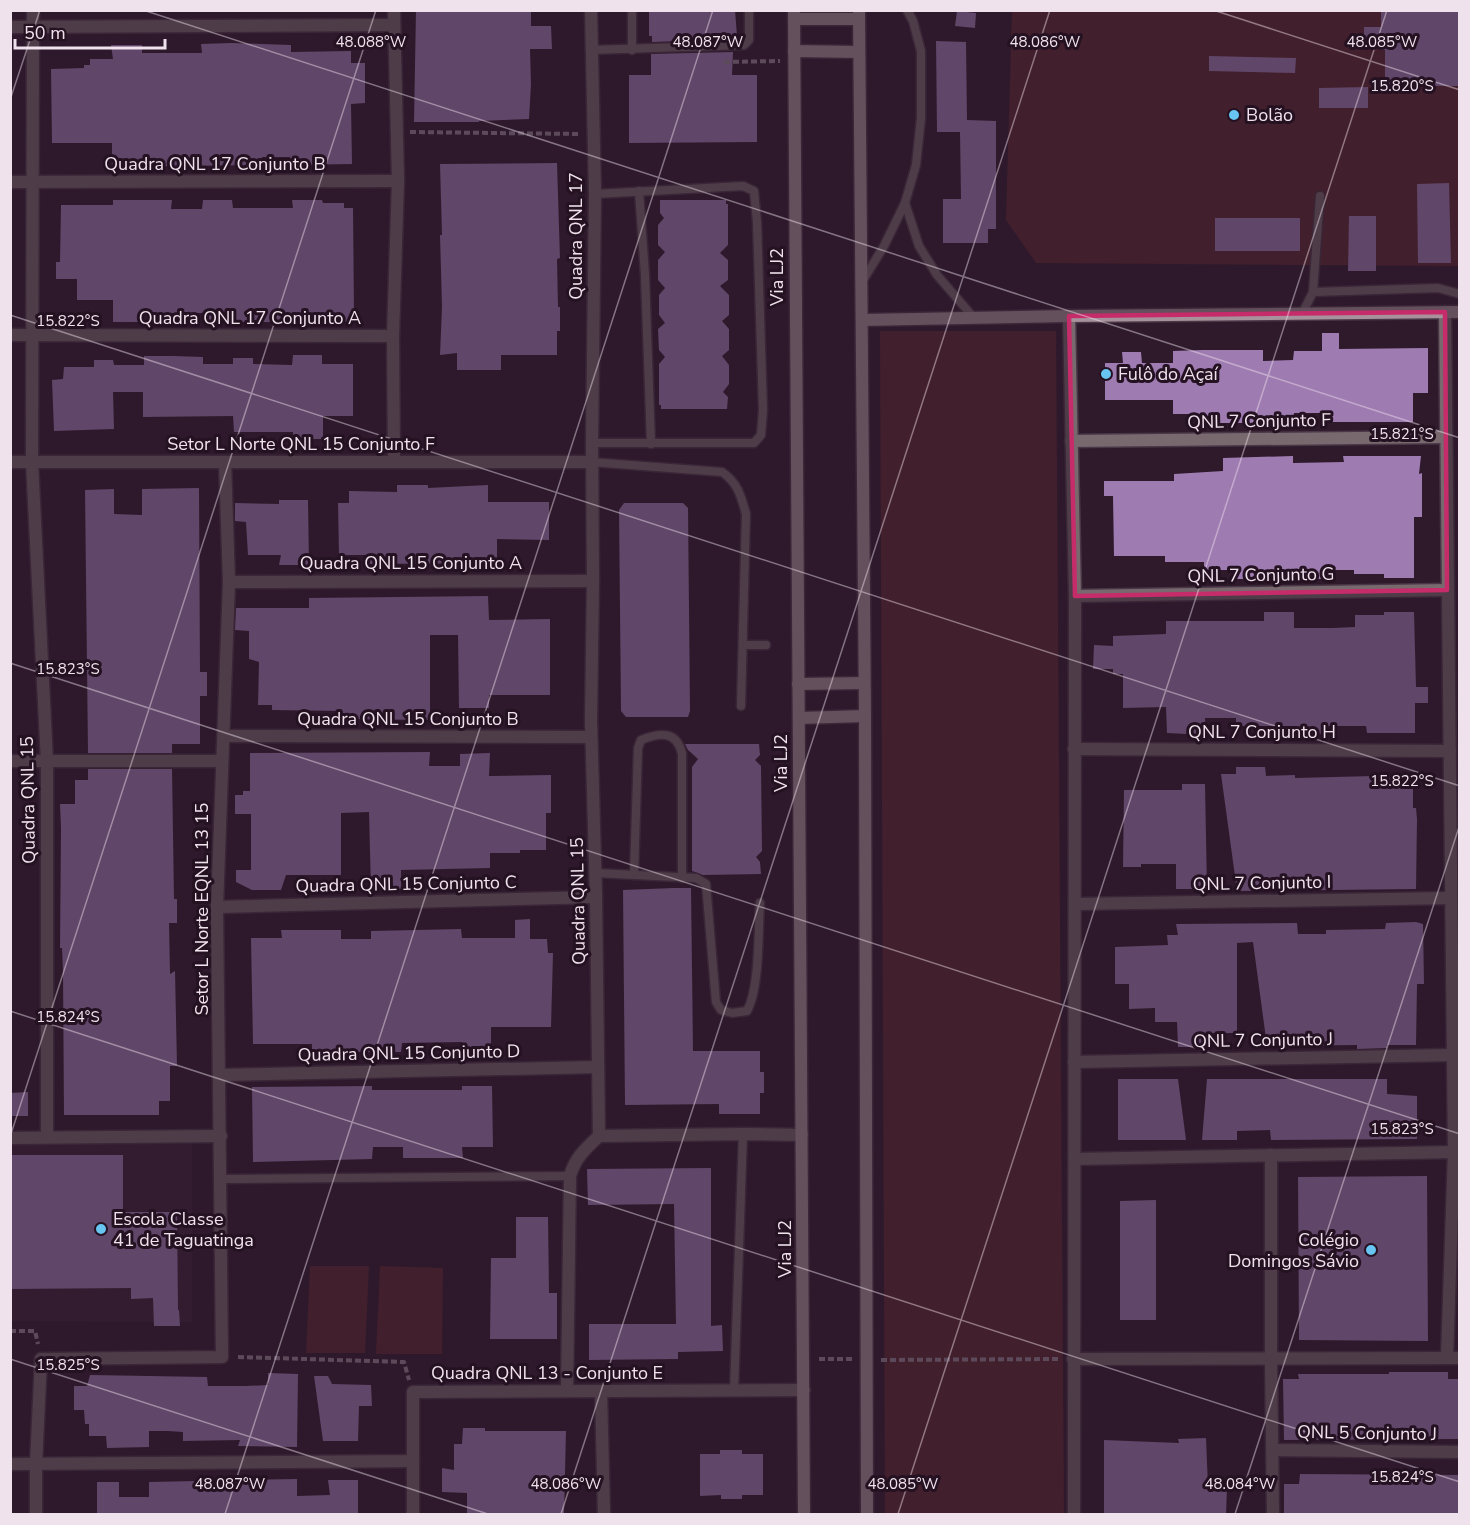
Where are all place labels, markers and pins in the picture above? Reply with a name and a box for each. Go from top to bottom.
place label: Bolão [1246,103,1293,127]
marker: Bolão [1227,108,1241,122]
place label: Fulô do Açaí [1118,362,1219,386]
marker: Fulô do Açaí [1099,367,1113,381]
place label: Escola Classe 41 de Taguatinga [113,1207,254,1252]
marker: Escola Classe 41 de Taguatinga [94,1222,108,1236]
place label: Colégio Domingos Sávio [1228,1228,1359,1273]
marker: Colégio Domingos Sávio [1364,1243,1378,1257]

